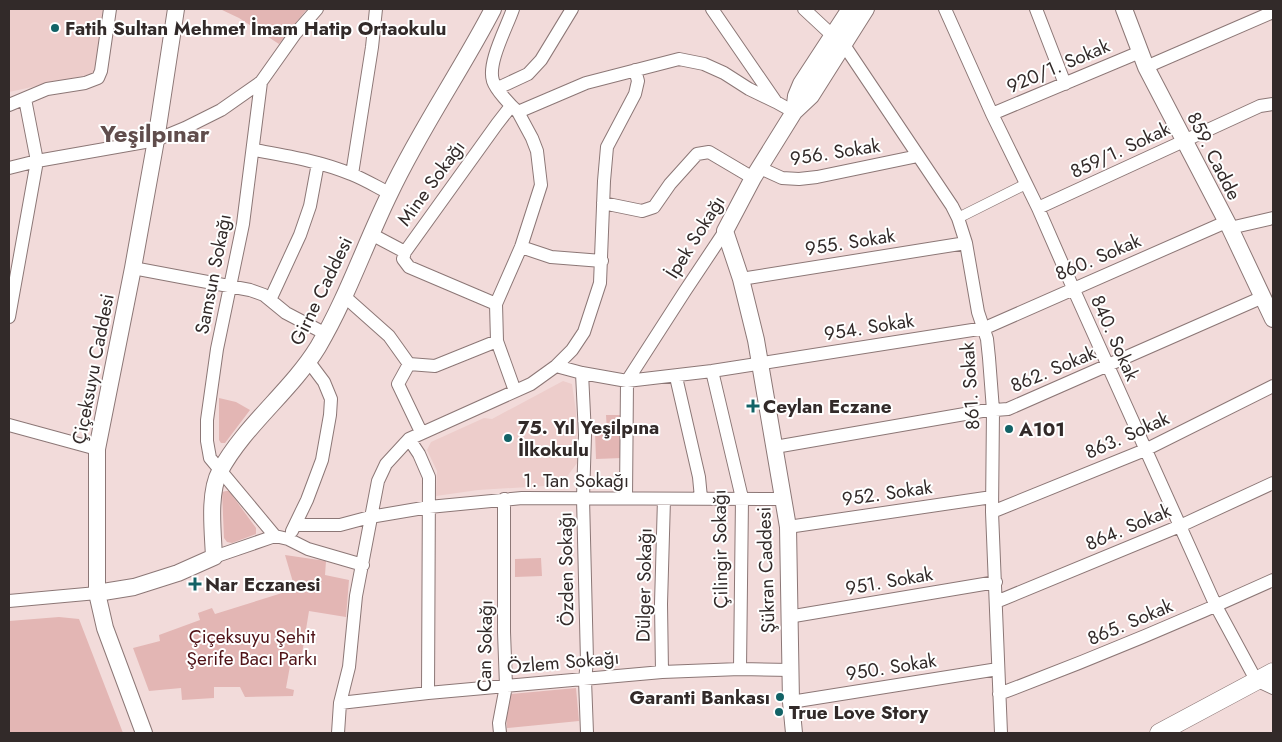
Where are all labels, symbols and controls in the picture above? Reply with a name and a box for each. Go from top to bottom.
place label: Fatih Sultan Mehmet İmam Hatip Ortaokulu [65,15,446,42]
marker: Fatih Sultan Mehmet İmam Hatip Ortaokulu [49,22,61,34]
street label: 920/1. Sokak [1002,32,1114,100]
street label: 859. Cadde [1180,107,1248,205]
street label: 859/1. Sokak [1066,115,1175,185]
district label: Yeşilpınar [99,116,210,151]
street label: 956. Sokak [788,131,883,172]
street label: Mine Sokağı [391,135,471,231]
street label: İpek Sokağı [659,190,731,284]
street label: Samsun Sokağı [188,212,238,336]
street label: 955. Sokak [803,221,897,262]
street label: 860. Sokak [1051,227,1146,287]
street label: Girne Caddesi [283,232,359,350]
street label: Çiçeksuyu Caddesi [65,291,121,447]
street label: 840. Sokak [1084,291,1146,386]
street label: 954. Sokak [822,306,917,347]
street label: 862. Sokak [1006,339,1100,399]
street label: 861. Sokak [953,341,987,431]
place label: Ceylan Eczane [763,393,892,420]
marker: Ceylan Eczane [747,400,759,412]
street label: 863. Sokak [1081,404,1174,466]
place label: 75. Yıl Yeşilpına İlkokulu [518,414,659,463]
place label: A101 [1018,416,1065,443]
marker: A101 [1003,423,1015,435]
marker: 75. Yıl Yeşilpına İlkokulu [502,432,514,444]
street label: 1. Tan Sokağı [523,467,629,494]
street label: 952. Sokak [840,473,934,513]
street label: Çilingir Sokağı [705,489,735,609]
street label: 864. Sokak [1081,497,1175,557]
street label: Şükran Caddesi [750,506,782,634]
street label: Özden Sokağı [552,512,580,626]
street label: Dülger Sokağı [630,528,658,642]
street label: 951. Sokak [843,560,935,602]
place label: Nar Eczanesi [205,571,321,598]
marker: Nar Eczanesi [189,578,201,590]
street label: 865. Sokak [1083,592,1177,652]
street label: Can Sokağı [471,600,499,692]
park label: Çiçeksuyu Şehit Şerife Bacı Parkı [187,623,317,672]
street label: Özlem Sokağı [506,644,620,680]
street label: 950. Sokak [844,646,939,687]
place label: Garanti Bankası [629,684,770,711]
marker: Garanti Bankası [774,691,786,703]
place label: True Love Story [789,699,929,726]
marker: True Love Story [773,706,785,718]

